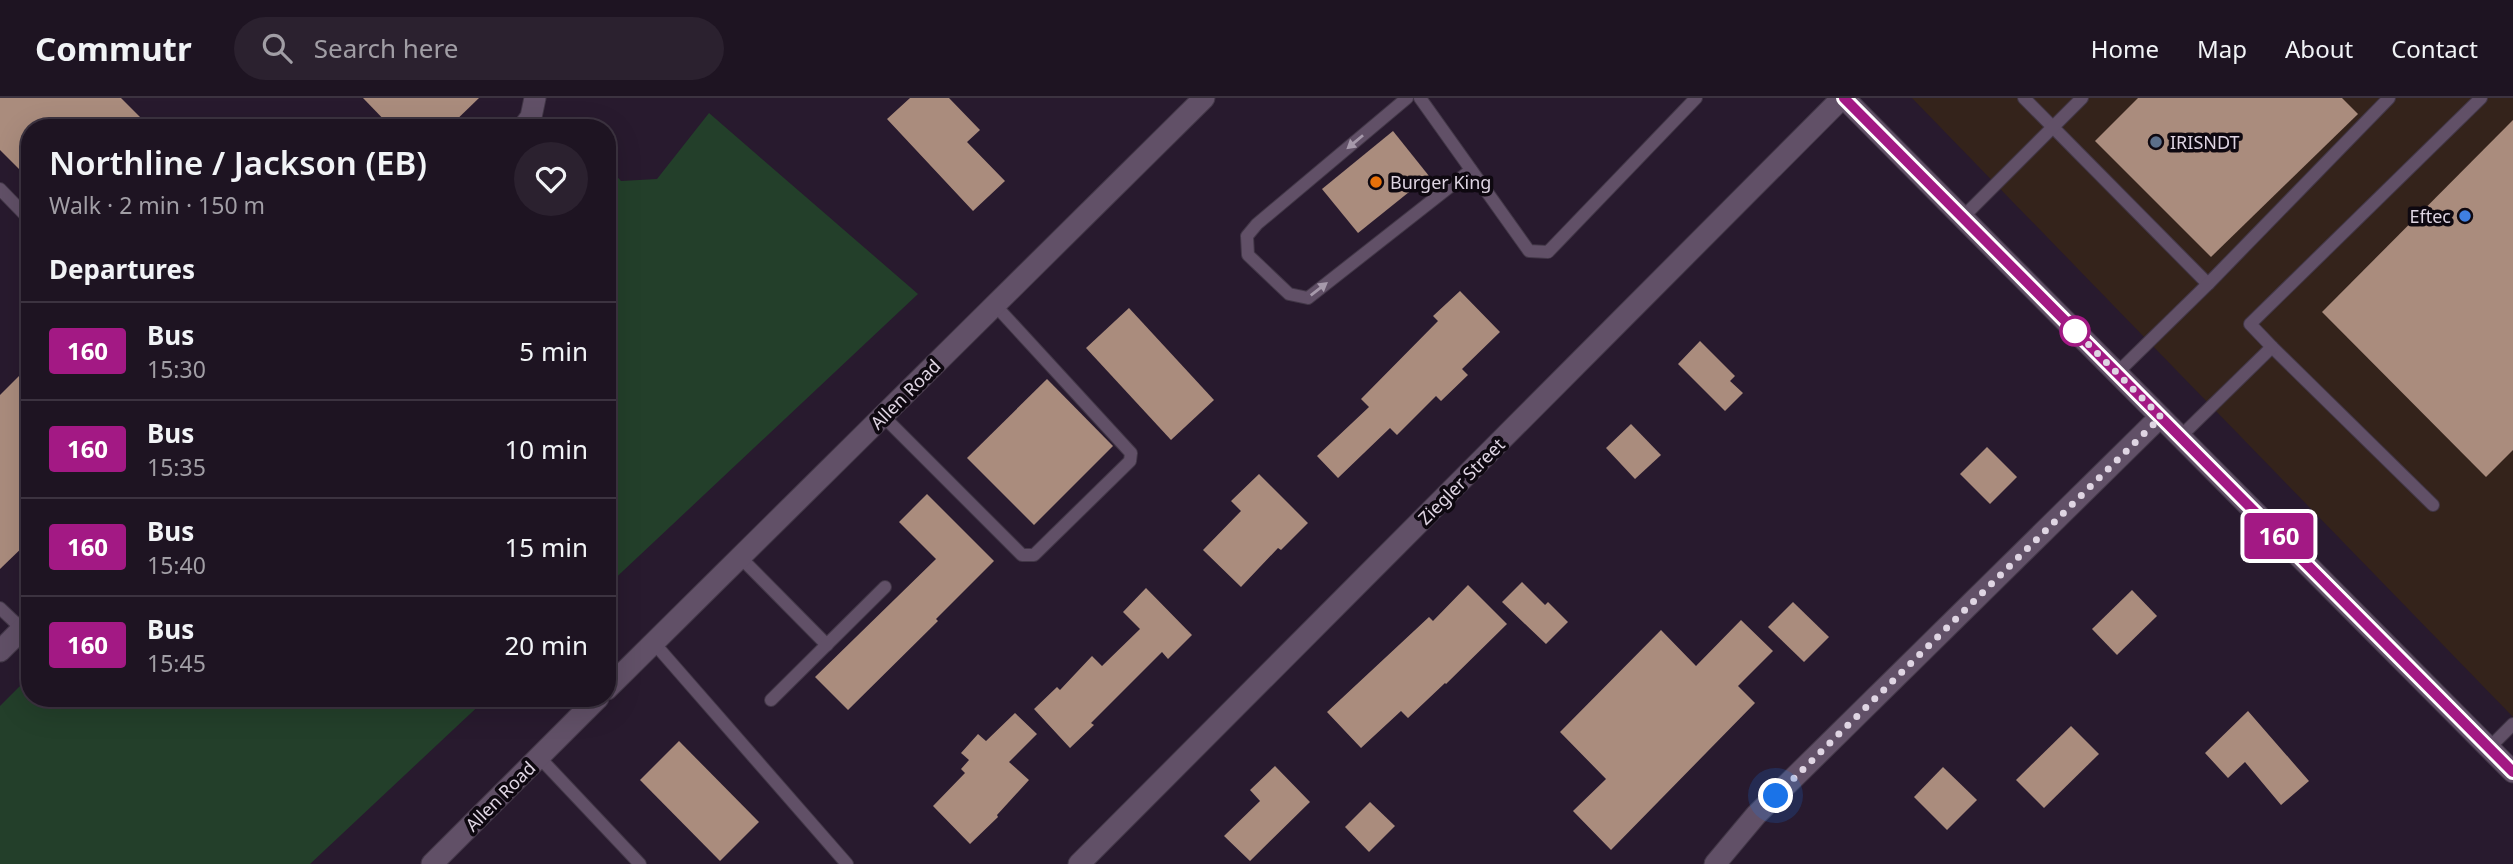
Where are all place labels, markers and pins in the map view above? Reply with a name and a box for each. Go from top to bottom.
place label: IRISNDT [2170,130,2240,154]
marker: IRISNDT [2148,134,2164,150]
place label: Burger King [1390,170,1491,194]
marker: Burger King [1368,174,1384,190]
place label: Eftec [2410,204,2451,228]
marker: Eftec [2457,208,2473,224]
unlabelled marker [2060,316,2090,346]

